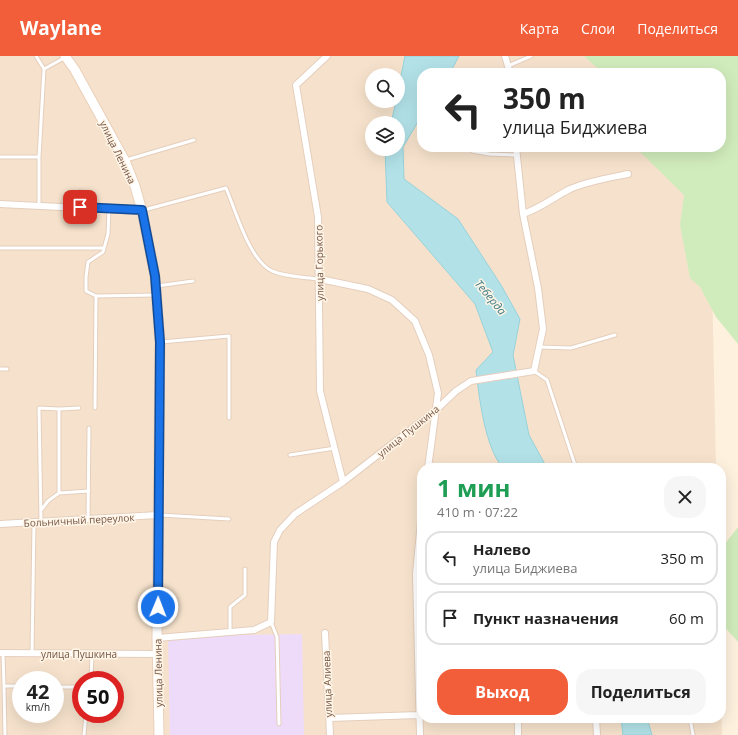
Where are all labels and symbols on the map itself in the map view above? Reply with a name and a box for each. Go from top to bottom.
street label: улица Ленина [97,118,139,186]
pin [63,190,97,224]
street label: улица Горького [311,225,327,301]
water label: Теберда [472,276,510,318]
street label: улица Пушкина [374,402,442,460]
street label: Больничный переулок [23,510,136,530]
position arrow [137,586,179,628]
street label: улица Ленина [150,639,166,707]
street label: улица Пушкина [41,647,117,661]
street label: улица Алиева [319,650,335,718]
speed limit sign: 50 [72,671,124,723]

